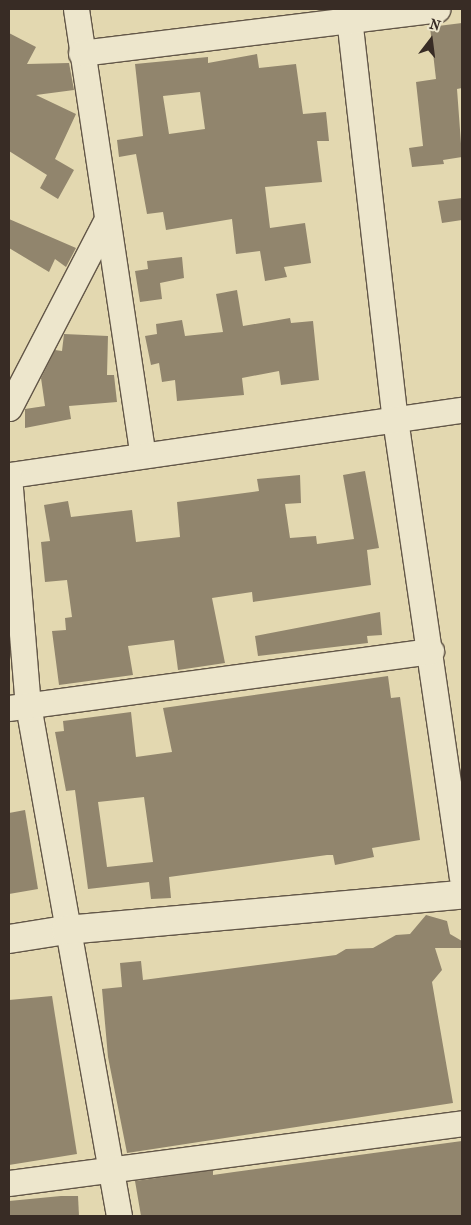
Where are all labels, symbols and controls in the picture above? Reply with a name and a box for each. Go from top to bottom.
north arrow [406,15,456,65]
text: N [428,15,442,35]

